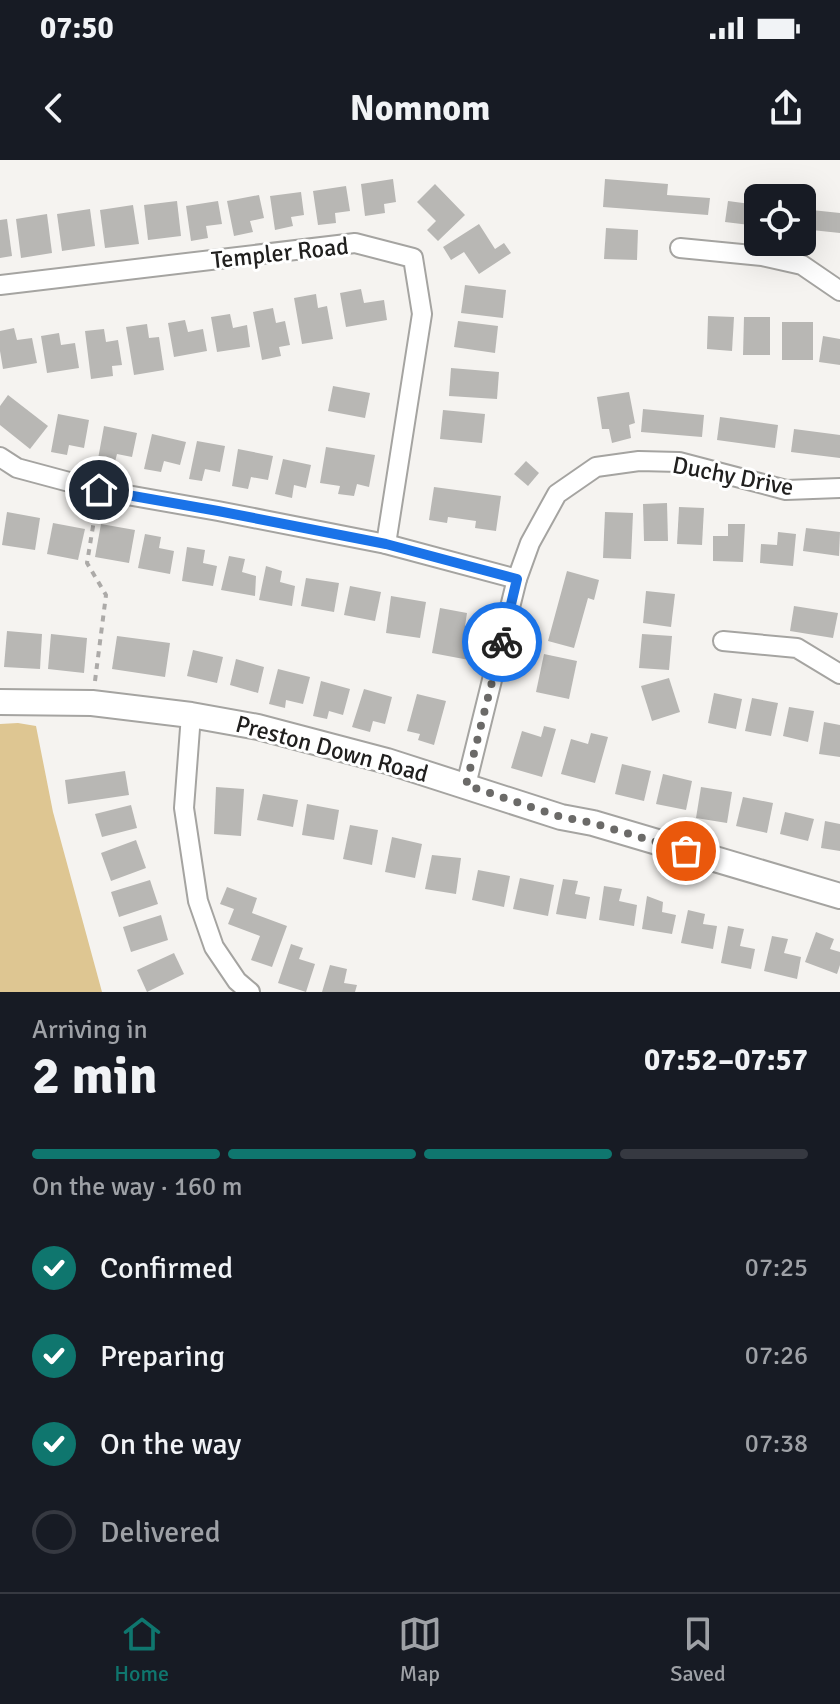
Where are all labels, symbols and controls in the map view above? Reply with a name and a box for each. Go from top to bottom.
text: 07:50 [40,10,114,47]
icon: back [32,86,76,130]
text: Nomnom [350,86,490,131]
icon: share [764,86,808,130]
map controls [744,184,816,256]
button: locate [744,184,816,256]
street label: Templer Road [210,231,350,275]
street label: Duchy Drive [670,450,796,502]
pin [65,456,133,524]
icon: home [77,468,121,512]
courier [462,602,542,682]
icon: bike [480,620,524,664]
street label: Preston Down Road [232,709,432,789]
pin [652,817,720,885]
icon: bag [664,829,708,873]
text: Arriving in [32,1014,148,1046]
text: 07:52–07:57 [644,1042,808,1079]
text: 2 min [32,1044,158,1108]
text: On the way · 160 m [32,1171,242,1203]
icon: check [32,1246,76,1290]
text: Confirmed [100,1250,233,1287]
text: 07:25 [745,1252,808,1284]
icon: check [32,1334,76,1378]
text: Preparing [100,1338,225,1375]
text: 07:26 [745,1340,808,1372]
icon: check [32,1422,76,1466]
text: On the way [100,1426,241,1463]
text: 07:38 [745,1428,808,1460]
text: Delivered [100,1514,221,1551]
tab: Home [114,1612,169,1687]
tab: Map [398,1612,442,1687]
tab: Saved [670,1612,726,1687]

